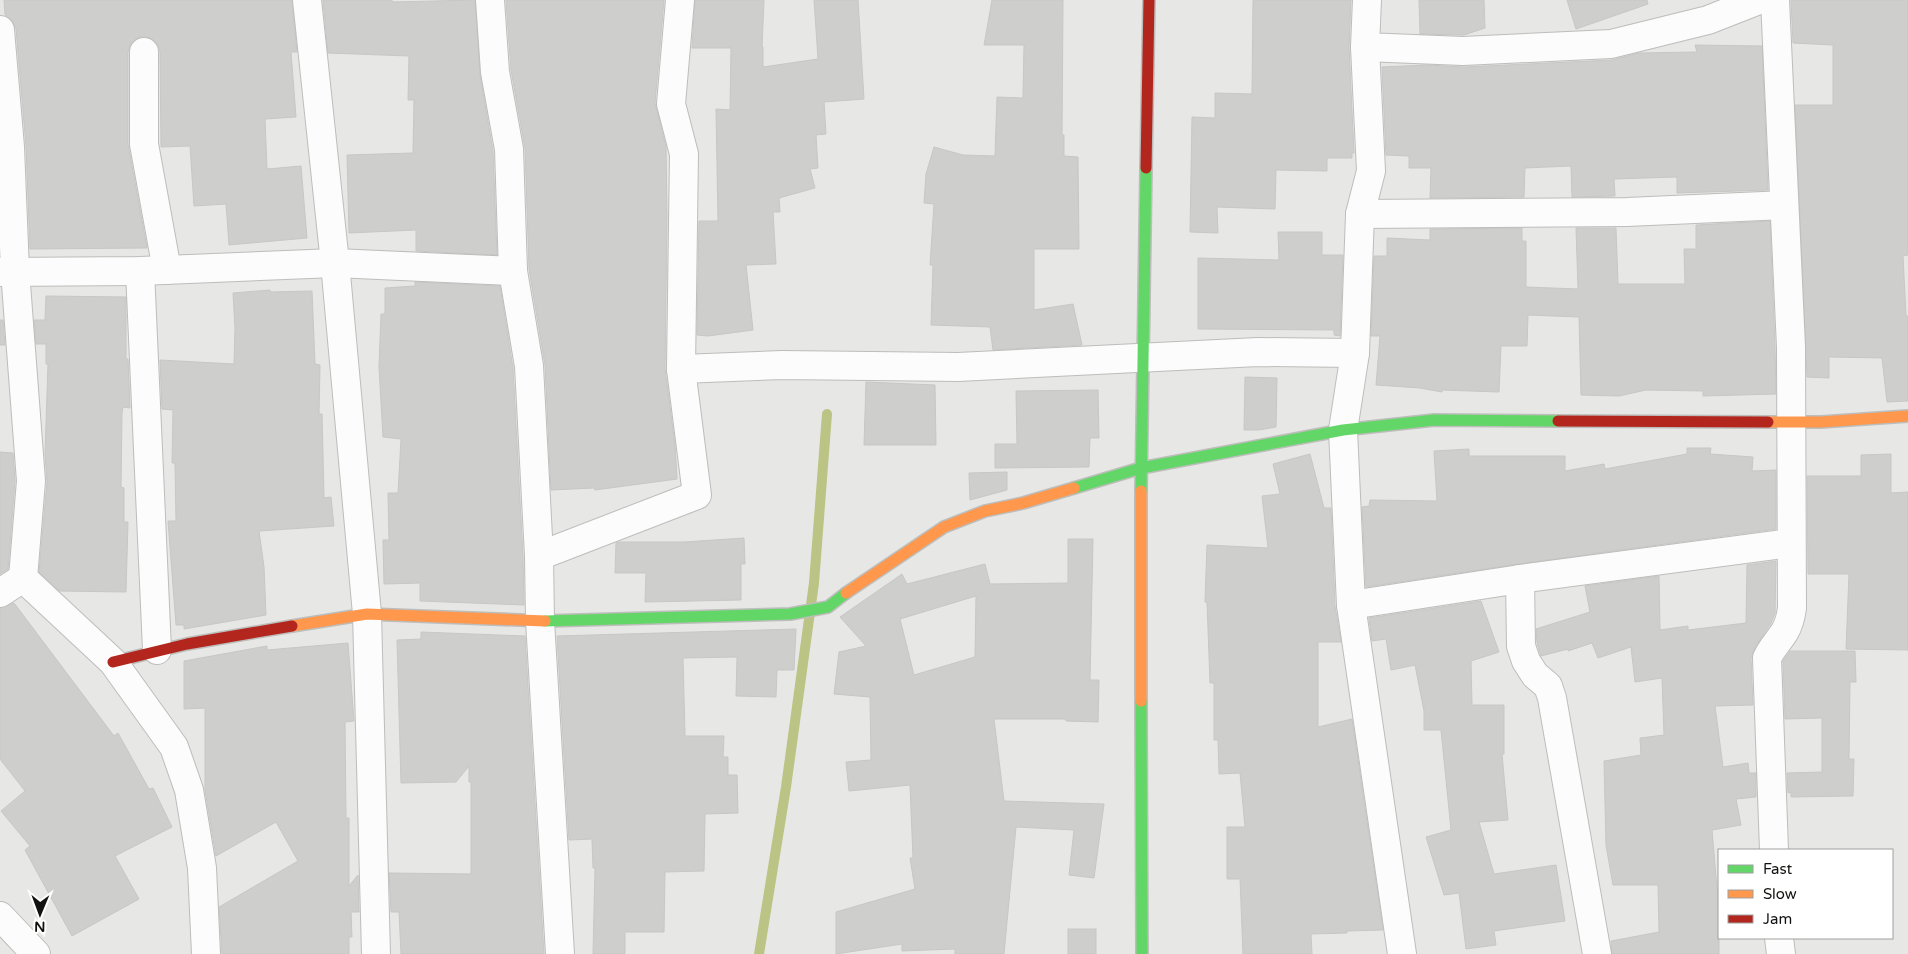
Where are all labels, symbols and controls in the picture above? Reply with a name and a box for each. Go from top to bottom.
legend [1718,849,1893,939]
text: Fast [1763,860,1793,878]
text: Slow [1763,885,1797,903]
north arrow [15,889,65,939]
text: Jam [1763,910,1792,928]
text: N [34,918,46,935]

